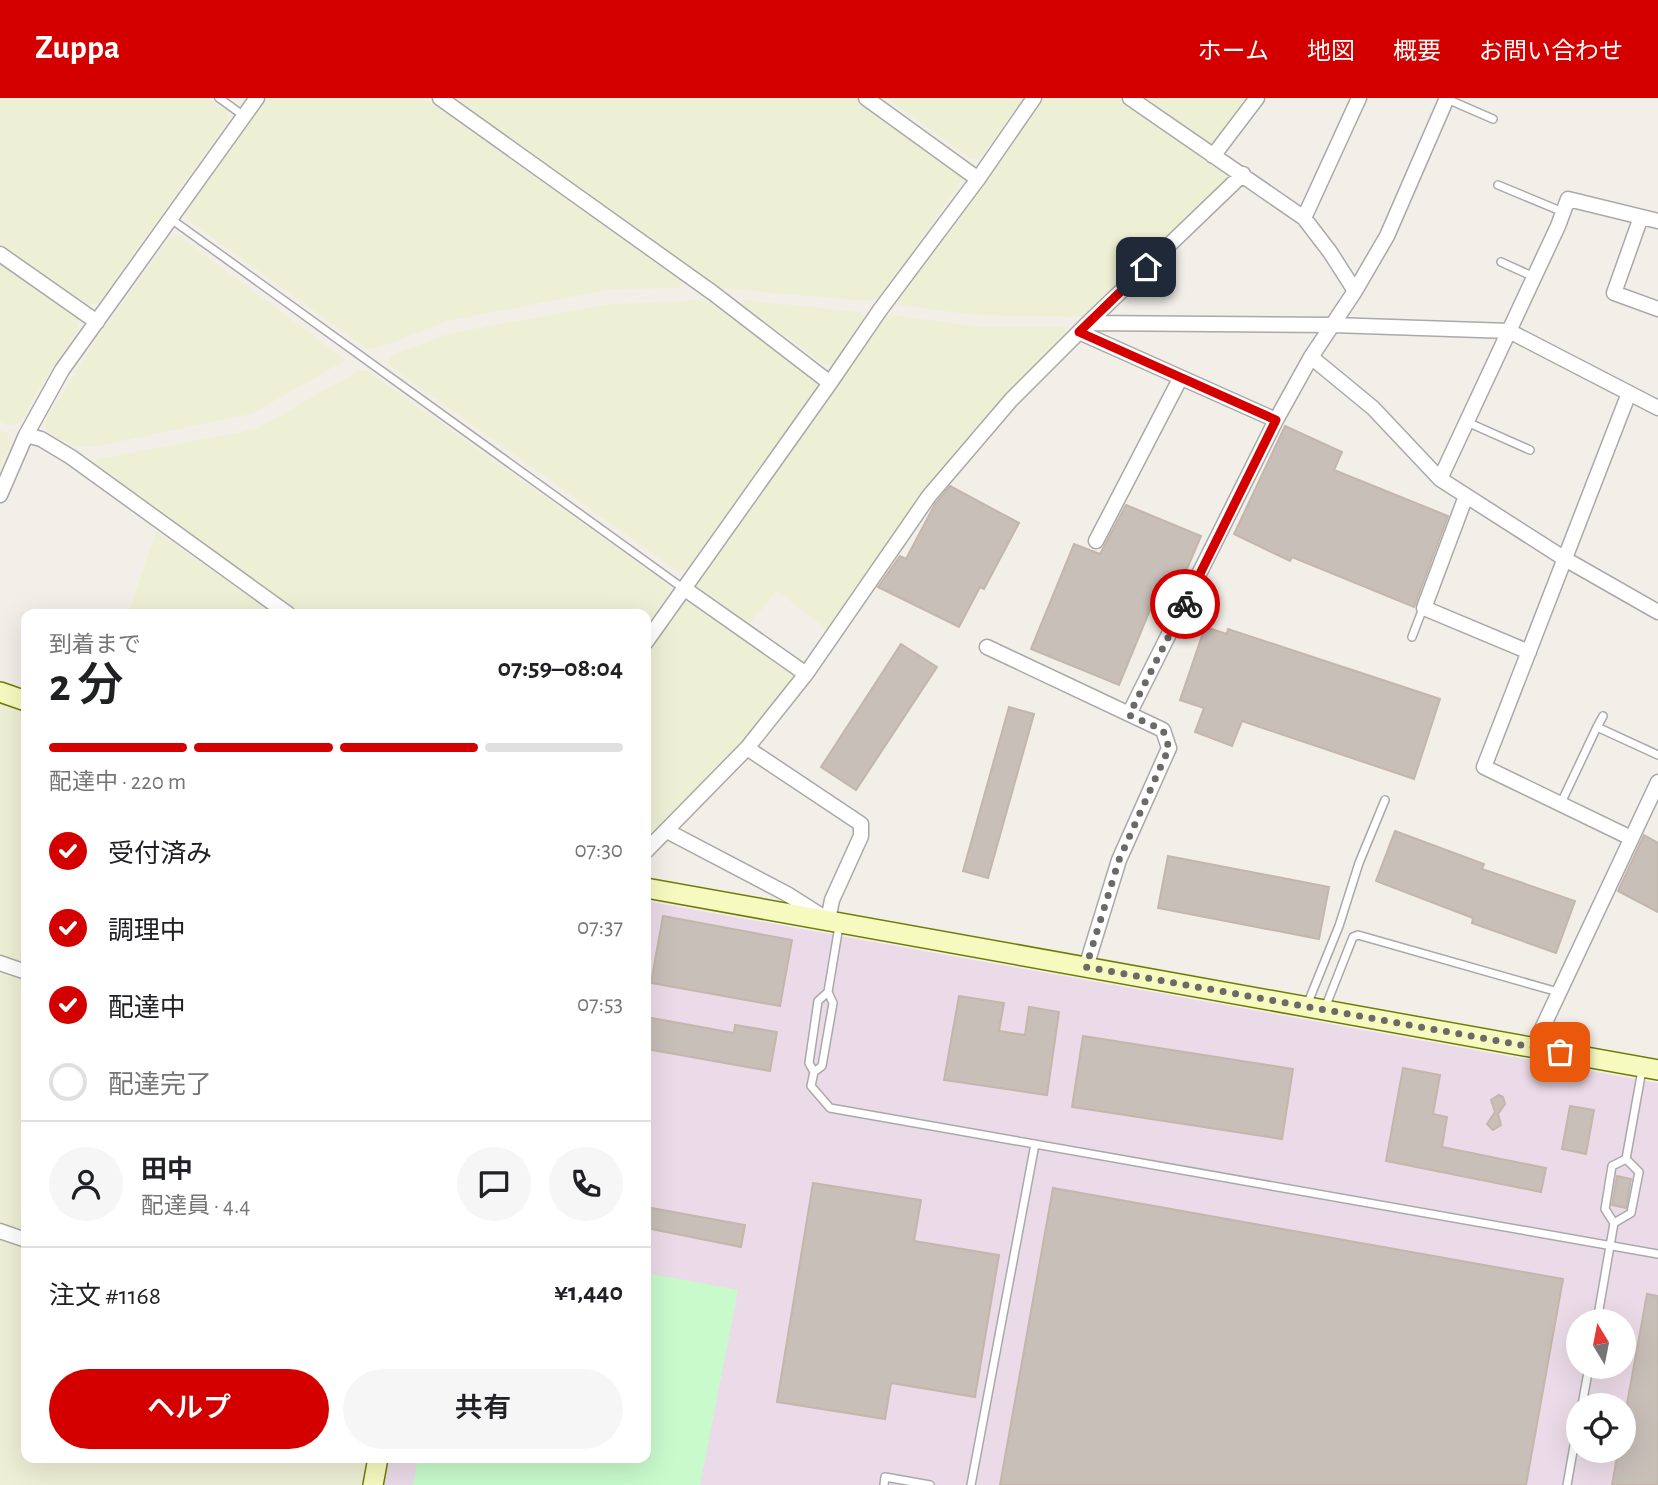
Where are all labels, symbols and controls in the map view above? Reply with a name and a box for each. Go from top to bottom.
text: Zuppa [35,32,120,65]
text: ホーム [1198,40,1269,64]
text: 地図 [1307,40,1355,64]
text: 概要 [1393,40,1441,64]
text: お問い合わせ [1479,40,1623,64]
pin [1116,237,1176,297]
icon: home [1127,248,1165,286]
courier [1150,569,1220,639]
icon: bike [1166,585,1204,623]
text: 到着まで [49,634,141,657]
text: 07:59–08:04 [498,655,623,681]
text: 2 分 [49,663,124,709]
text: 配達中 · 220 m [49,771,186,794]
icon: check [49,832,87,870]
text: 07:30 [574,839,623,862]
text: 受付済み [108,841,212,867]
icon: check [49,909,87,947]
text: 07:37 [577,916,623,939]
text: 調理中 [108,918,186,944]
icon: check [49,986,87,1024]
text: 07:53 [577,993,623,1016]
text: 配達中 [108,995,186,1021]
pin [1530,1022,1590,1082]
icon: bag [1541,1033,1579,1071]
text: 配達完了 [108,1072,212,1098]
button: person [49,1147,123,1221]
button: chat [457,1147,531,1221]
button: phone [549,1147,623,1221]
text: 田中 [141,1157,193,1183]
text: 配達員 · 4.4 [141,1195,250,1218]
text: ¥1,440 [554,1279,623,1305]
text: 注文 #1168 [49,1283,161,1309]
north arrow [1566,1309,1636,1379]
map controls [1566,1309,1636,1463]
button: ヘルプ [49,1369,329,1449]
button: 共有 [343,1369,623,1449]
button: locate [1566,1393,1636,1463]

